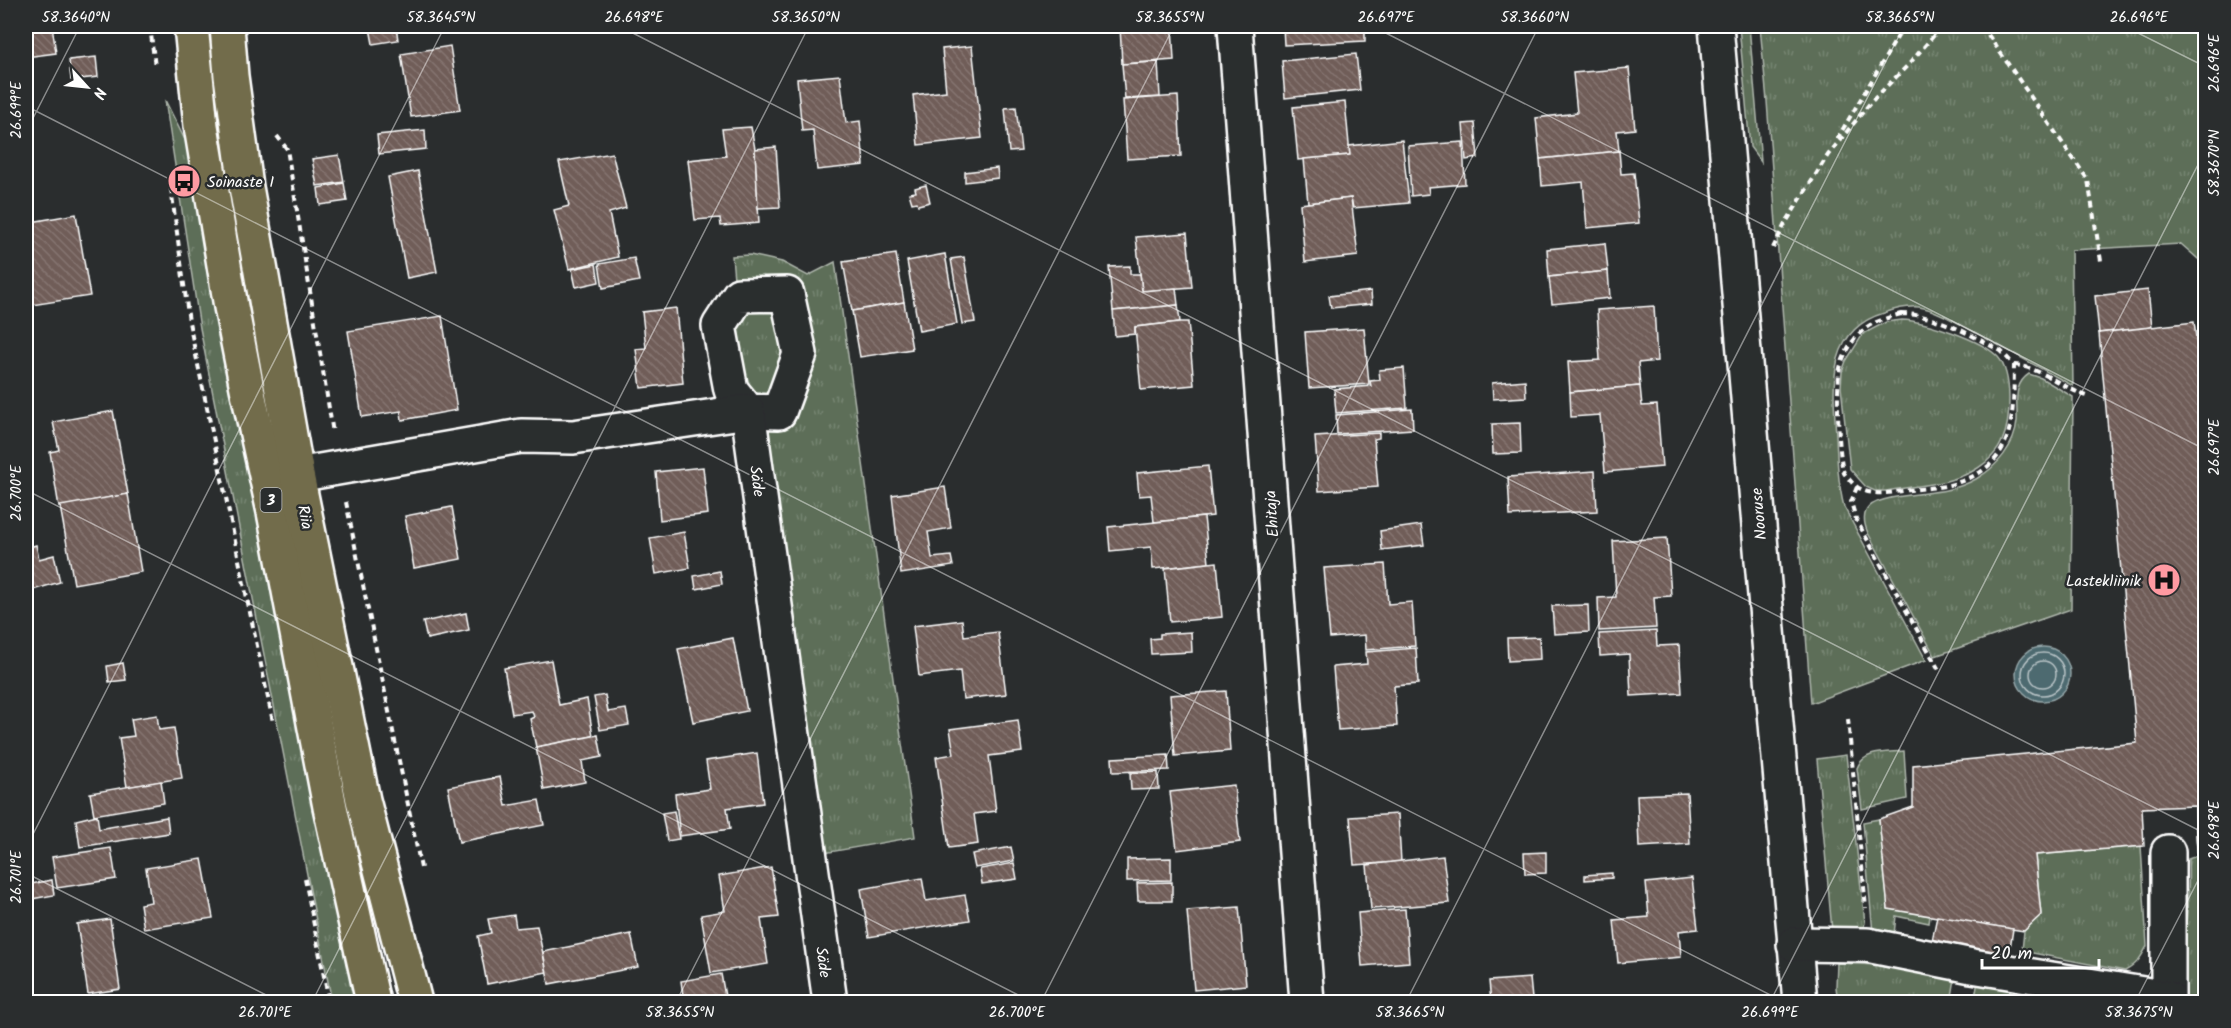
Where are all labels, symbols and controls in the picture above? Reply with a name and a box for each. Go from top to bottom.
text: 58.3640°N [42,6,110,30]
text: 58.3645°N [406,6,476,30]
text: 26.698°E [604,6,665,30]
text: 58.3650°N [772,6,840,30]
text: 58.3655°N [1136,6,1204,30]
text: 26.697°E [1357,6,1416,30]
text: 58.3660°N [1501,6,1569,30]
text: 58.3665°N [1865,6,1935,30]
text: 26.696°E [2110,6,2169,30]
text: 26.696°E [2203,33,2227,92]
north arrow [57,57,117,117]
text: 26.699°E [5,80,29,139]
text: N [86,83,112,103]
text: 58.3670°N [2203,129,2227,197]
bus stop icon: Soinaste I [166,163,202,199]
place label: Soinaste I [207,170,274,195]
text: 26.697°E [2203,417,2227,476]
text: 26.700°E [5,464,29,521]
street label: Säde [742,464,771,498]
street label: Nooruse [1745,487,1774,541]
road number: 3 [260,488,282,512]
street label: Ehitaja [1258,490,1287,538]
street label: Riia [290,503,319,532]
hospital icon: Lastekliinik [2146,562,2182,598]
place label: Lastekliinik [2066,569,2141,594]
text: 26.698°E [2203,799,2227,860]
text: 26.701°E [5,849,29,904]
scale bar [1982,932,2099,970]
text: 20 m [1991,940,2032,969]
street label: Säde [808,945,837,979]
text: 26.701°E [238,1001,293,1025]
text: 58.3655°N [646,1001,714,1025]
text: 26.700°E [989,1001,1046,1025]
text: 58.3665°N [1375,1001,1445,1025]
text: 26.699°E [1741,1001,1800,1025]
text: 58.3675°N [2105,1001,2173,1025]

